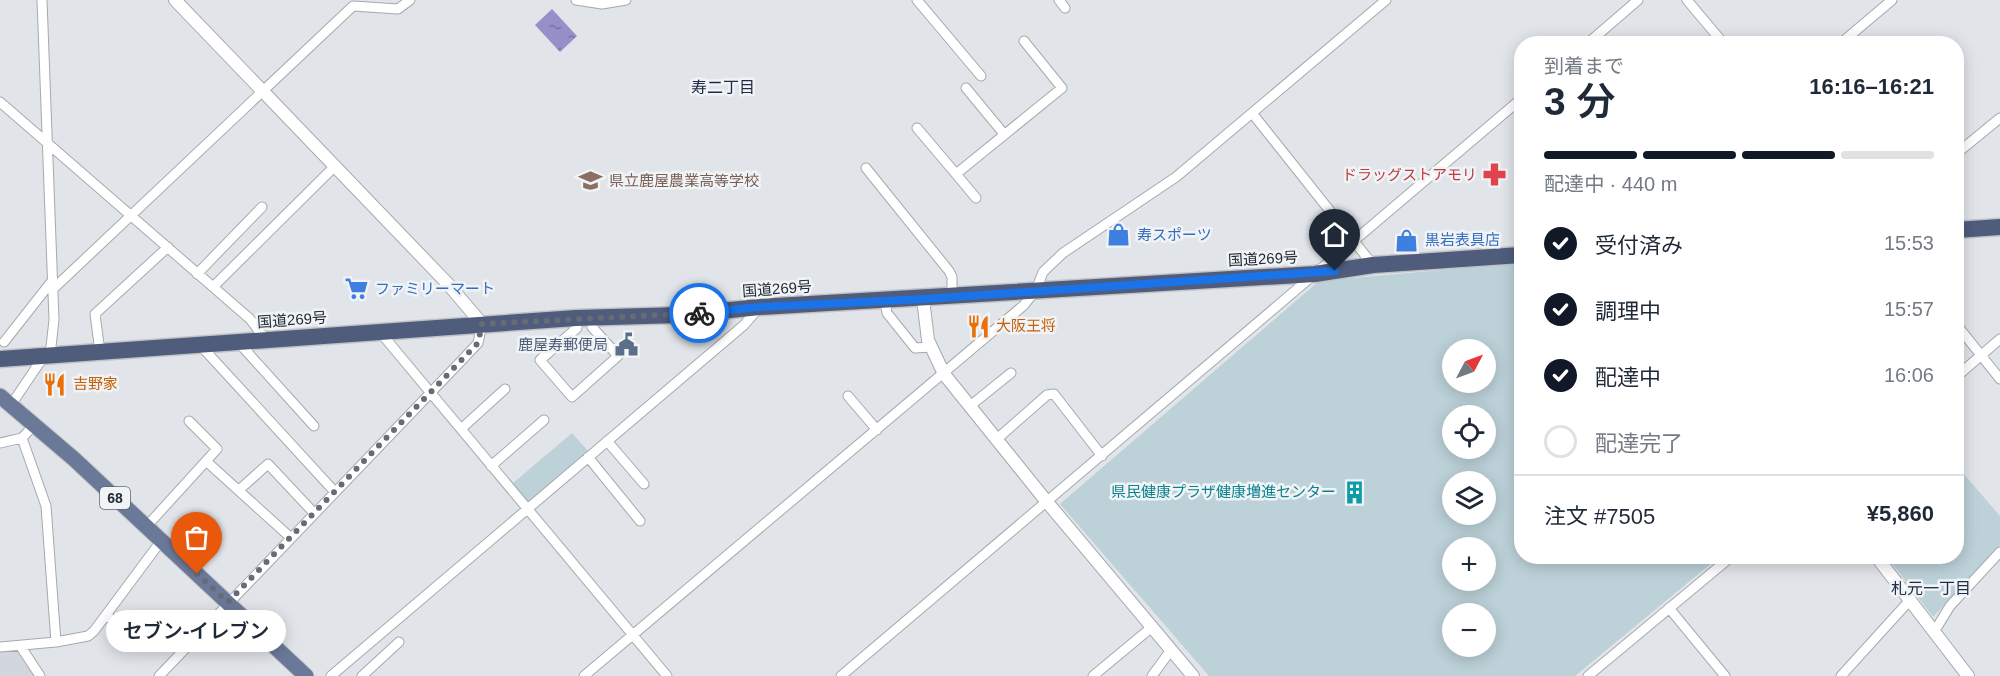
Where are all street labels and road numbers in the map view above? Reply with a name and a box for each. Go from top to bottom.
street label: 国道269号 [1228,248,1298,269]
street label: 国道269号 [741,278,812,299]
street label: 国道269号 [256,309,327,330]
road number: 68 [100,487,130,509]

